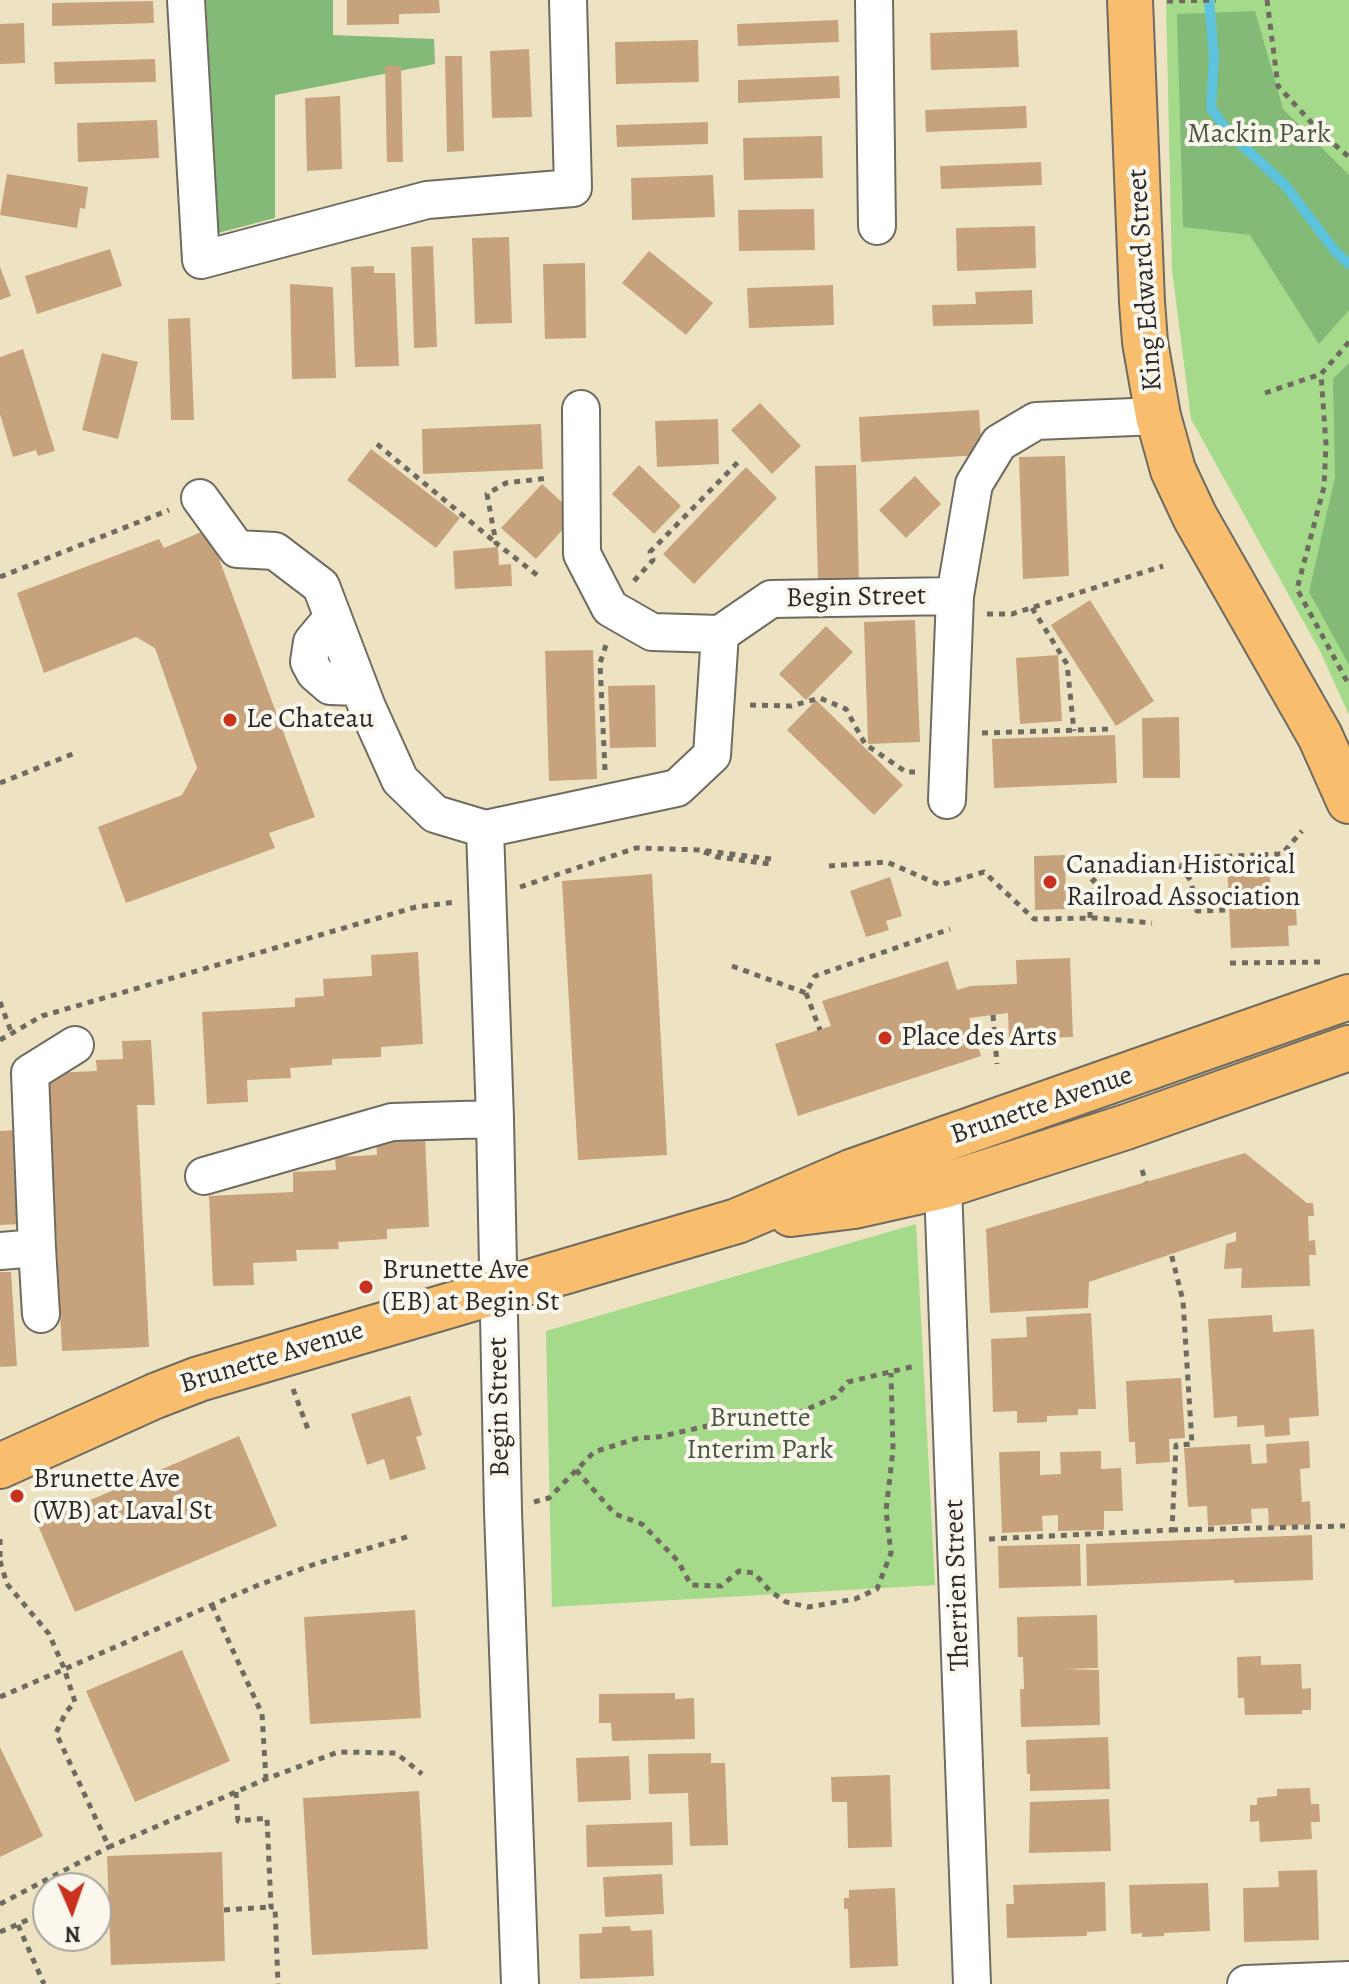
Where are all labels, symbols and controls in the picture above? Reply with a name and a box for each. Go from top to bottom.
park label: Mackin Park [1187,118,1331,152]
street label: King Edward Street [1121,167,1171,393]
street label: Begin Street [786,580,926,616]
place label: Le Chateau [246,703,374,737]
marker: Le Chateau [221,711,239,729]
place label: Canadian Historical Railroad Association [1066,849,1300,915]
marker: Canadian Historical Railroad Association [1041,873,1059,891]
place label: Place des Arts [901,1021,1057,1055]
marker: Place des Arts [876,1029,894,1047]
street label: Brunette Avenue [947,1059,1137,1153]
place label: Brunette Ave (EB) at Begin St [382,1254,560,1320]
marker: Brunette Ave (EB) at Begin St [357,1278,375,1296]
street label: Brunette Avenue [176,1314,368,1402]
street label: Begin Street [482,1337,518,1477]
park label: Brunette Interim Park [687,1402,833,1468]
place label: Brunette Ave (WB) at Laval St [33,1463,213,1529]
marker: Brunette Ave (WB) at Laval St [8,1487,26,1505]
street label: Therrien Street [938,1499,978,1671]
north arrow [32,1872,112,1952]
text: N [64,1919,81,1949]

